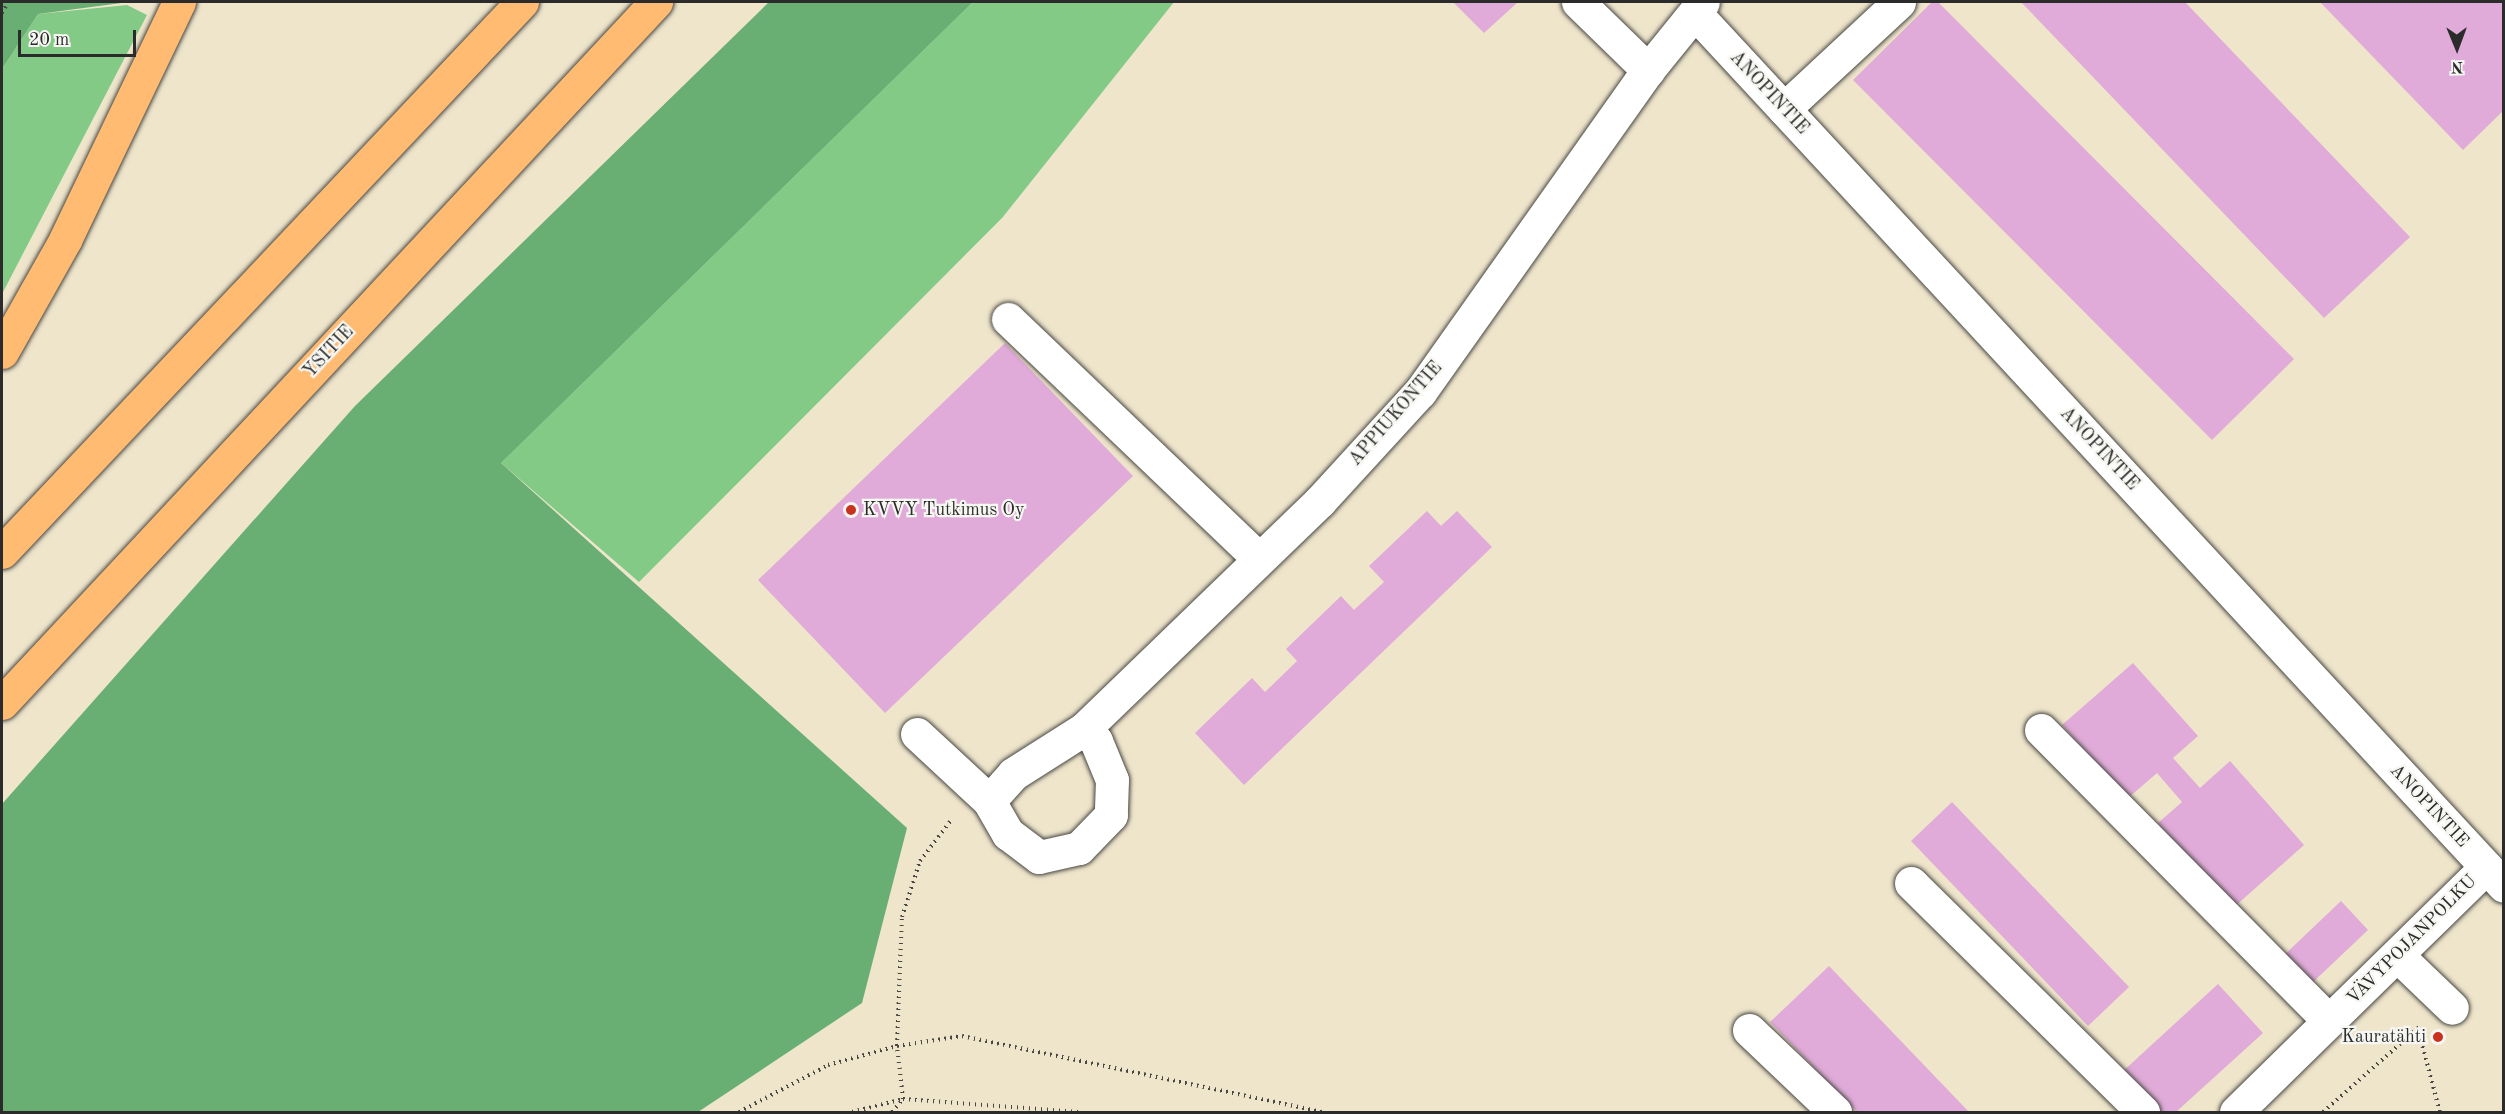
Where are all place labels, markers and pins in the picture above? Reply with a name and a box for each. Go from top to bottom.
place label: KVVY Tutkimus Oy [863,499,1024,521]
marker: KVVY Tutkimus Oy [844,503,858,517]
place label: Kauratähti [2341,1026,2426,1048]
marker: Kauratähti [2431,1030,2445,1044]

